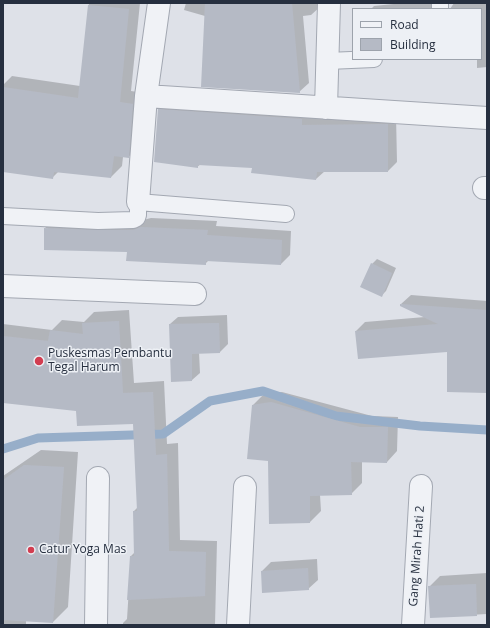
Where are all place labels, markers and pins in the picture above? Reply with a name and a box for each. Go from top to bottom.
place label: Puskesmas Pembantu Tegal Harum [48,347,172,375]
marker: Puskesmas Pembantu Tegal Harum [33,355,45,367]
place label: Catur Yoga Mas [39,543,126,557]
marker: Catur Yoga Mas [26,545,36,555]

